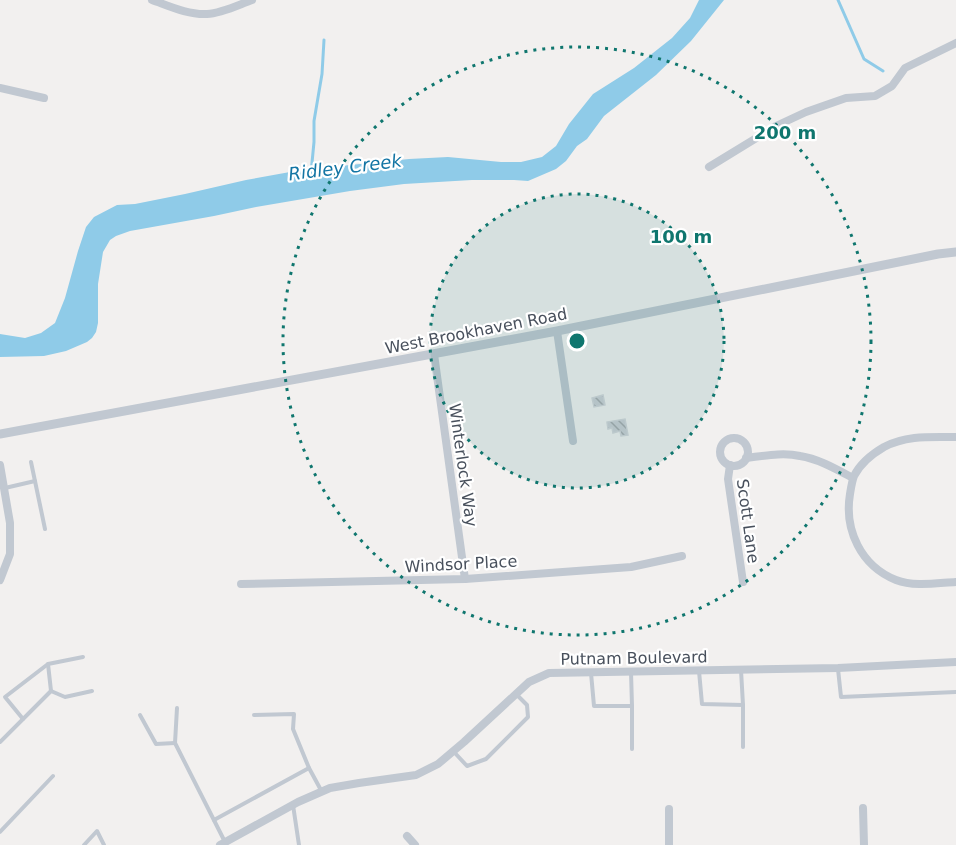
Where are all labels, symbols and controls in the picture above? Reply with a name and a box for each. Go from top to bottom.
text: 200 m [754,122,816,143]
water label: Ridley Creek [287,149,404,184]
text: 100 m [650,226,712,247]
street label: West Brookhaven Road [383,304,569,358]
centre of rings [567,331,587,351]
street label: Winterlock Way [445,402,481,528]
street label: Scott Lane [733,478,763,564]
street label: Windsor Place [404,552,518,576]
street label: Putnam Boulevard [560,647,708,669]

